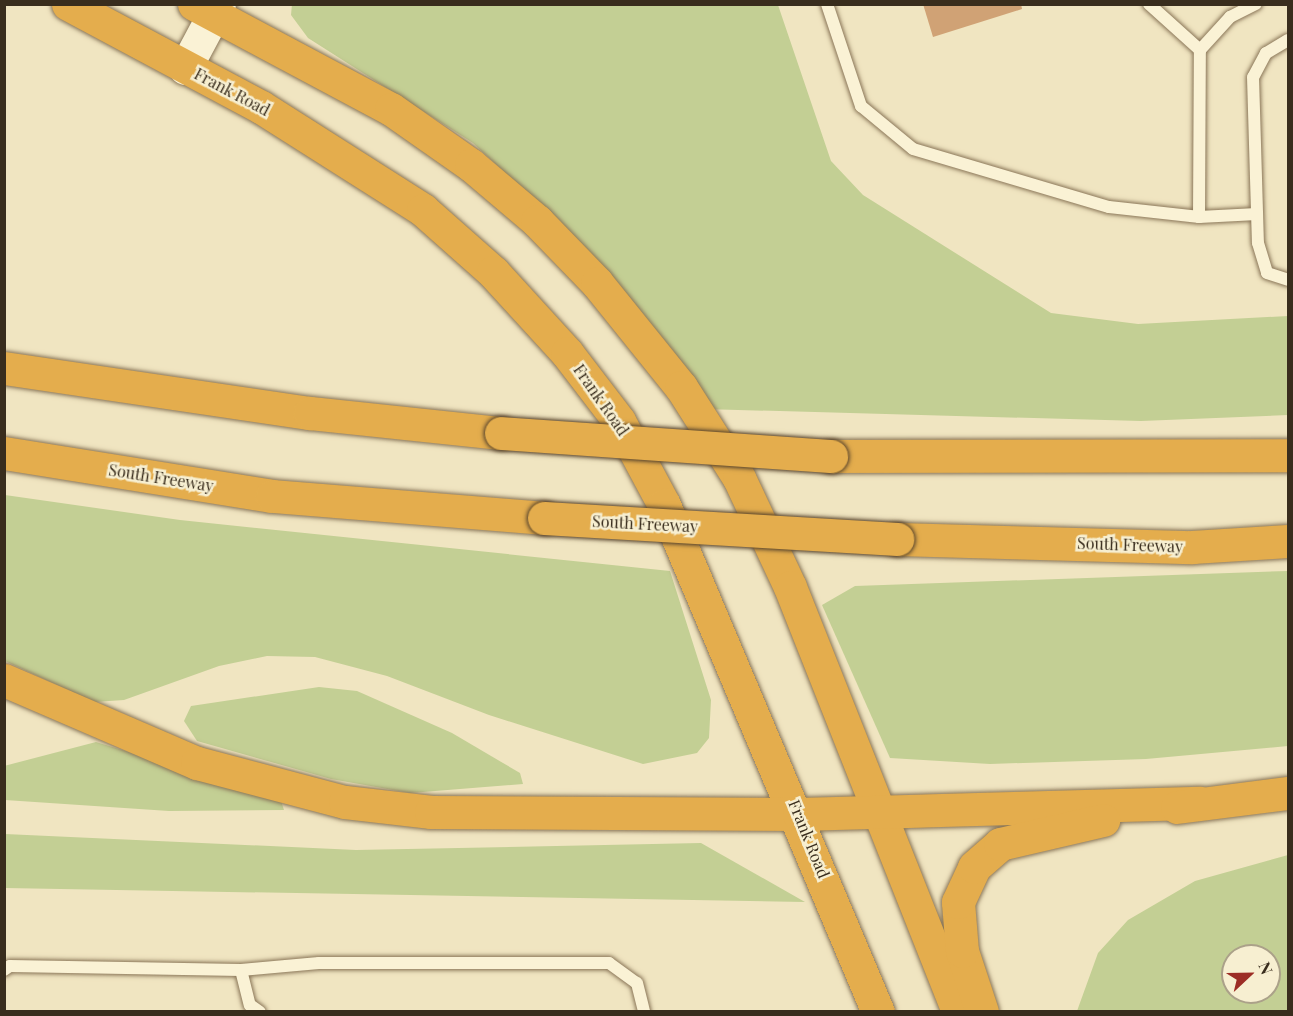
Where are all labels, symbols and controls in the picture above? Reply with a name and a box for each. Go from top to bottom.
street label: Frank Road [191,64,273,120]
street label: Frank Road [569,361,633,439]
street label: South Freeway [107,460,215,496]
street label: South Freeway [592,512,698,536]
street label: South Freeway [1077,534,1183,556]
street label: Frank Road [785,797,833,881]
north arrow [1221,944,1281,1004]
text: N [1254,959,1278,977]

